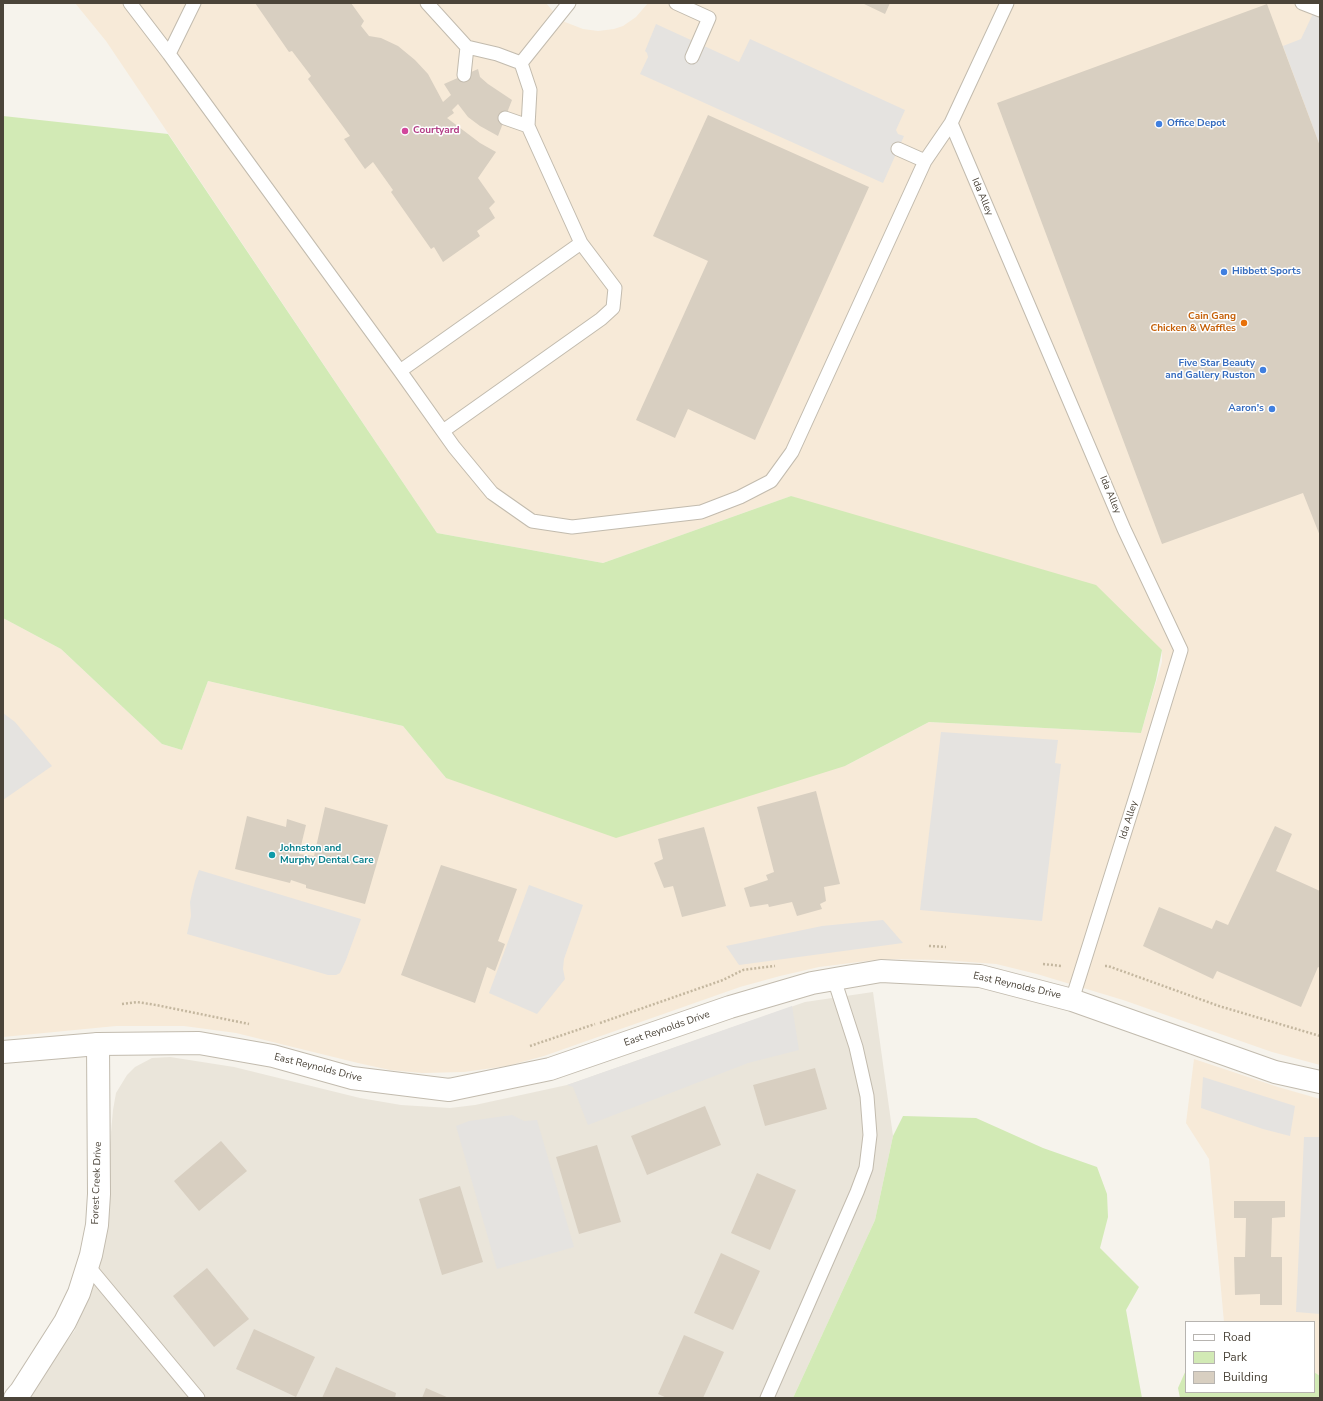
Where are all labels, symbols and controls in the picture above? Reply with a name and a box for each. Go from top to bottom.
place label: Office Depot [1167,118,1226,130]
marker: Office Depot [1154,119,1164,129]
place label: Courtyard [413,125,460,137]
marker: Courtyard [400,126,410,136]
street label: Ida Alley [969,176,995,218]
place label: Hibbett Sports [1232,266,1301,278]
marker: Hibbett Sports [1219,267,1229,277]
place label: Cain Gang Chicken & Waffles [1150,311,1236,334]
marker: Cain Gang Chicken & Waffles [1239,318,1249,328]
place label: Five Star Beauty and Gallery Ruston [1165,358,1255,382]
marker: Five Star Beauty and Gallery Ruston [1258,365,1268,375]
place label: Aaron's [1228,403,1264,415]
marker: Aaron's [1267,404,1277,414]
street label: Ida Alley [1097,474,1123,516]
street label: Ida Alley [1117,799,1141,841]
place label: Johnston and Murphy Dental Care [280,843,374,866]
marker: Johnston and Murphy Dental Care [267,850,277,860]
street label: East Reynolds Drive [972,970,1062,1002]
street label: East Reynolds Drive [623,1009,711,1049]
street label: East Reynolds Drive [273,1051,363,1085]
street label: Forest Creek Drive [90,1141,104,1225]
legend [1185,1321,1315,1393]
text: Road [1223,1329,1251,1345]
text: Park [1223,1349,1247,1365]
text: Building [1223,1369,1268,1385]

